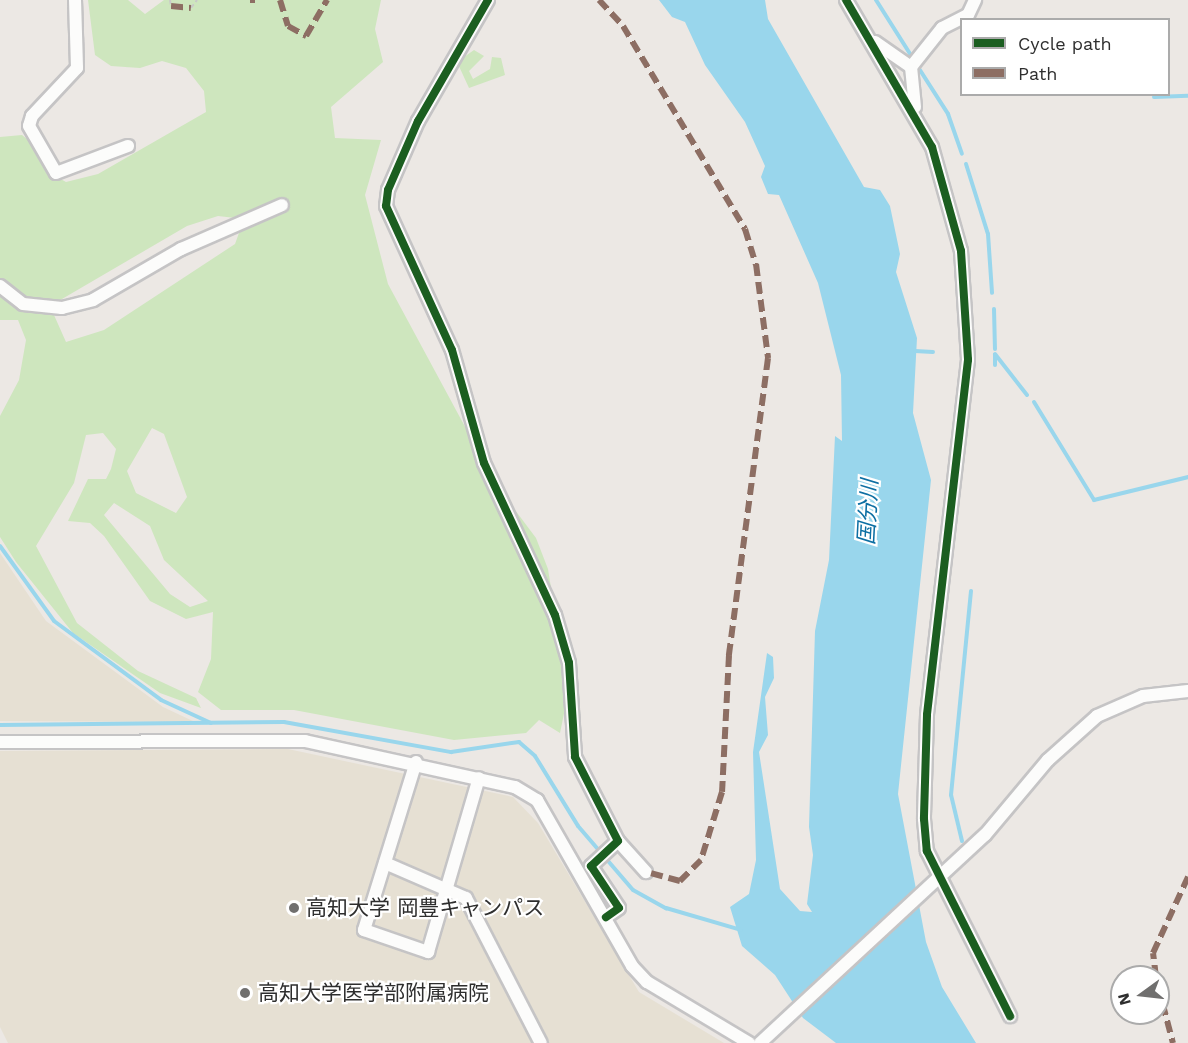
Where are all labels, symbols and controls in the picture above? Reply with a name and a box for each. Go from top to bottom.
legend [960,18,1170,96]
text: Cycle path [1018,33,1112,54]
text: Path [1018,63,1058,84]
water label: 国分川 [853,478,883,546]
place label: 高知大学 岡豊キャンパス [306,895,544,921]
marker: 高知大学 岡豊キャンパス [287,901,301,915]
north arrow [1110,965,1170,1025]
place label: 高知大学医学部附属病院 [258,980,489,1006]
marker: 高知大学医学部附属病院 [236,984,254,1002]
text: N [1113,991,1135,1007]

